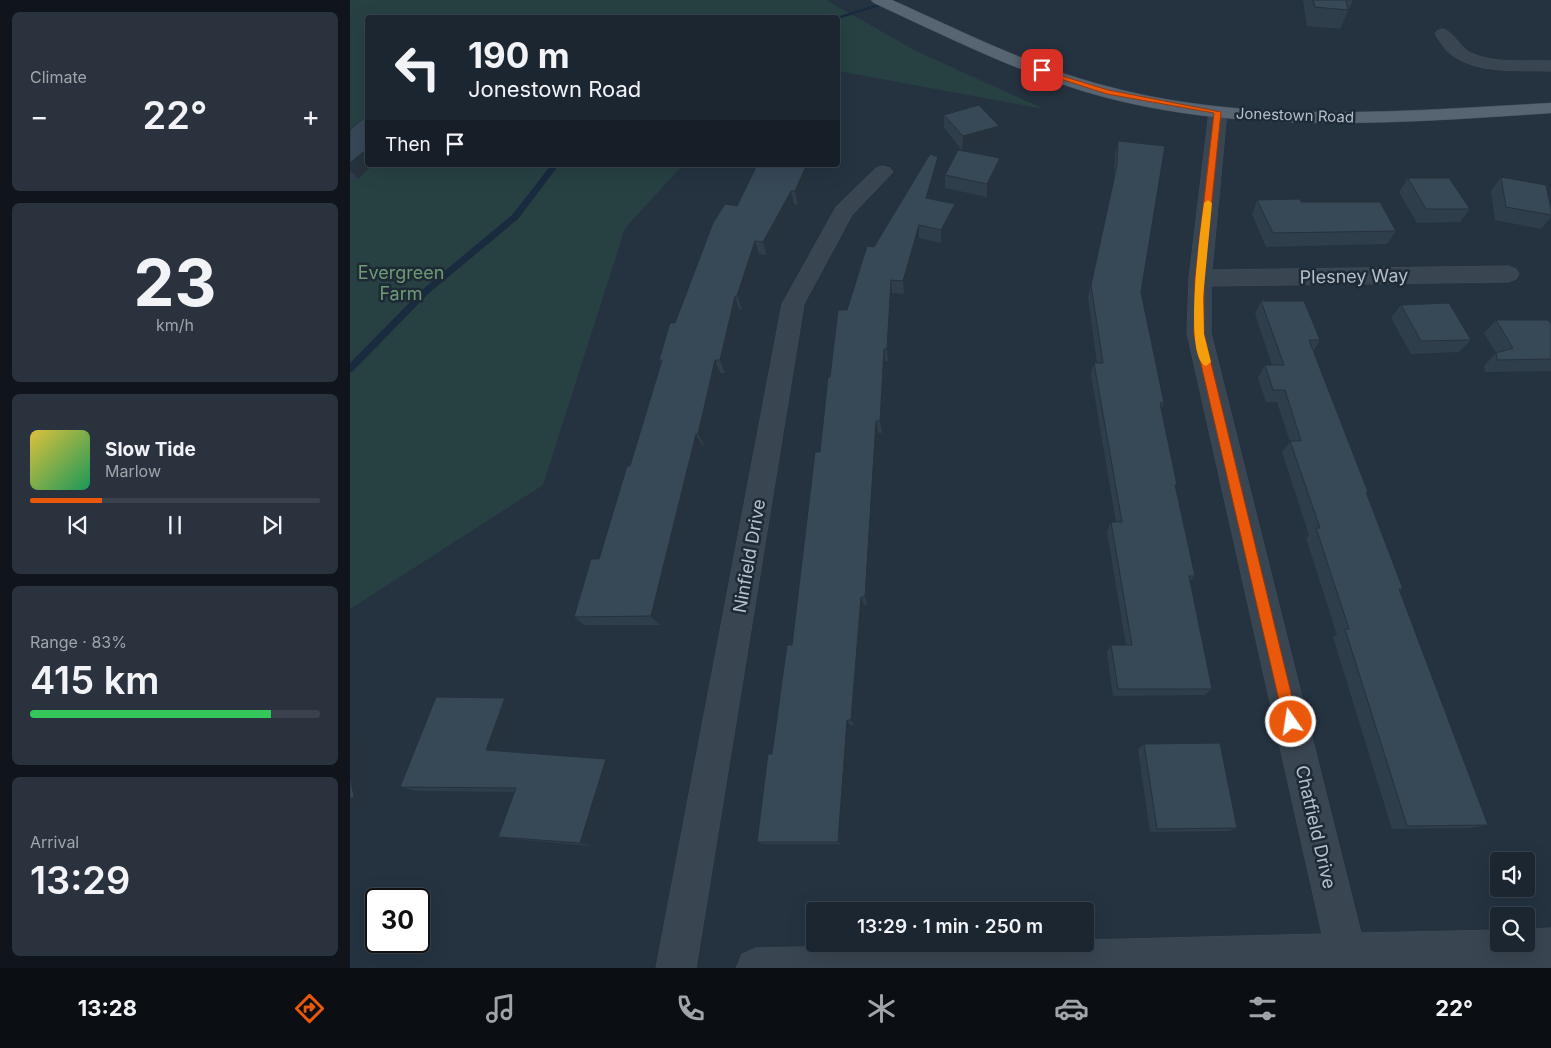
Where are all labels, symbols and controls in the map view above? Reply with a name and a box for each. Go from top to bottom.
text: 190 m [468,34,570,76]
icon: left [385,35,450,100]
pin [1021,49,1063,91]
icon: arrive [1028,56,1056,84]
text: Climate [30,67,87,87]
text: Jonestown Road [468,76,641,102]
text: 22° [143,92,207,138]
text: − [30,99,49,133]
text: + [301,99,320,133]
street label: Jonestown Road [1236,103,1354,127]
icon: arrive [441,130,469,158]
text: Then [385,133,431,156]
text: 23 [134,243,216,322]
park label: Evergreen Farm [358,262,444,304]
street label: Plesney Way [1300,265,1408,287]
text: km/h [156,315,194,335]
text: Slow Tide [105,438,196,461]
text: Marlow [105,461,161,481]
street label: Ninfield Drive [729,497,769,615]
icon: previous [64,511,92,539]
icon: pause [161,511,189,539]
icon: next [258,511,286,539]
text: Range · 83% [30,632,127,652]
text: 415 km [30,657,160,703]
position arrow [1264,695,1316,747]
street label: Chatfield Drive [1292,763,1340,891]
text: Arrival [30,832,79,852]
map controls [1490,852,1535,952]
button: sound [1490,852,1535,897]
text: 13:29 [30,857,130,903]
speed limit sign: 30 [365,888,430,953]
button: search [1490,907,1535,952]
text: 13:29 · 1 min · 250 m [857,915,1043,938]
icon: directions [292,991,327,1026]
icon: music [483,991,518,1026]
icon: phone [673,991,708,1026]
icon: climate [864,991,899,1026]
icon: car [1054,991,1089,1026]
icon: filters [1245,991,1280,1026]
text: 13:28 [78,995,137,1021]
text: 22° [1435,995,1473,1021]

